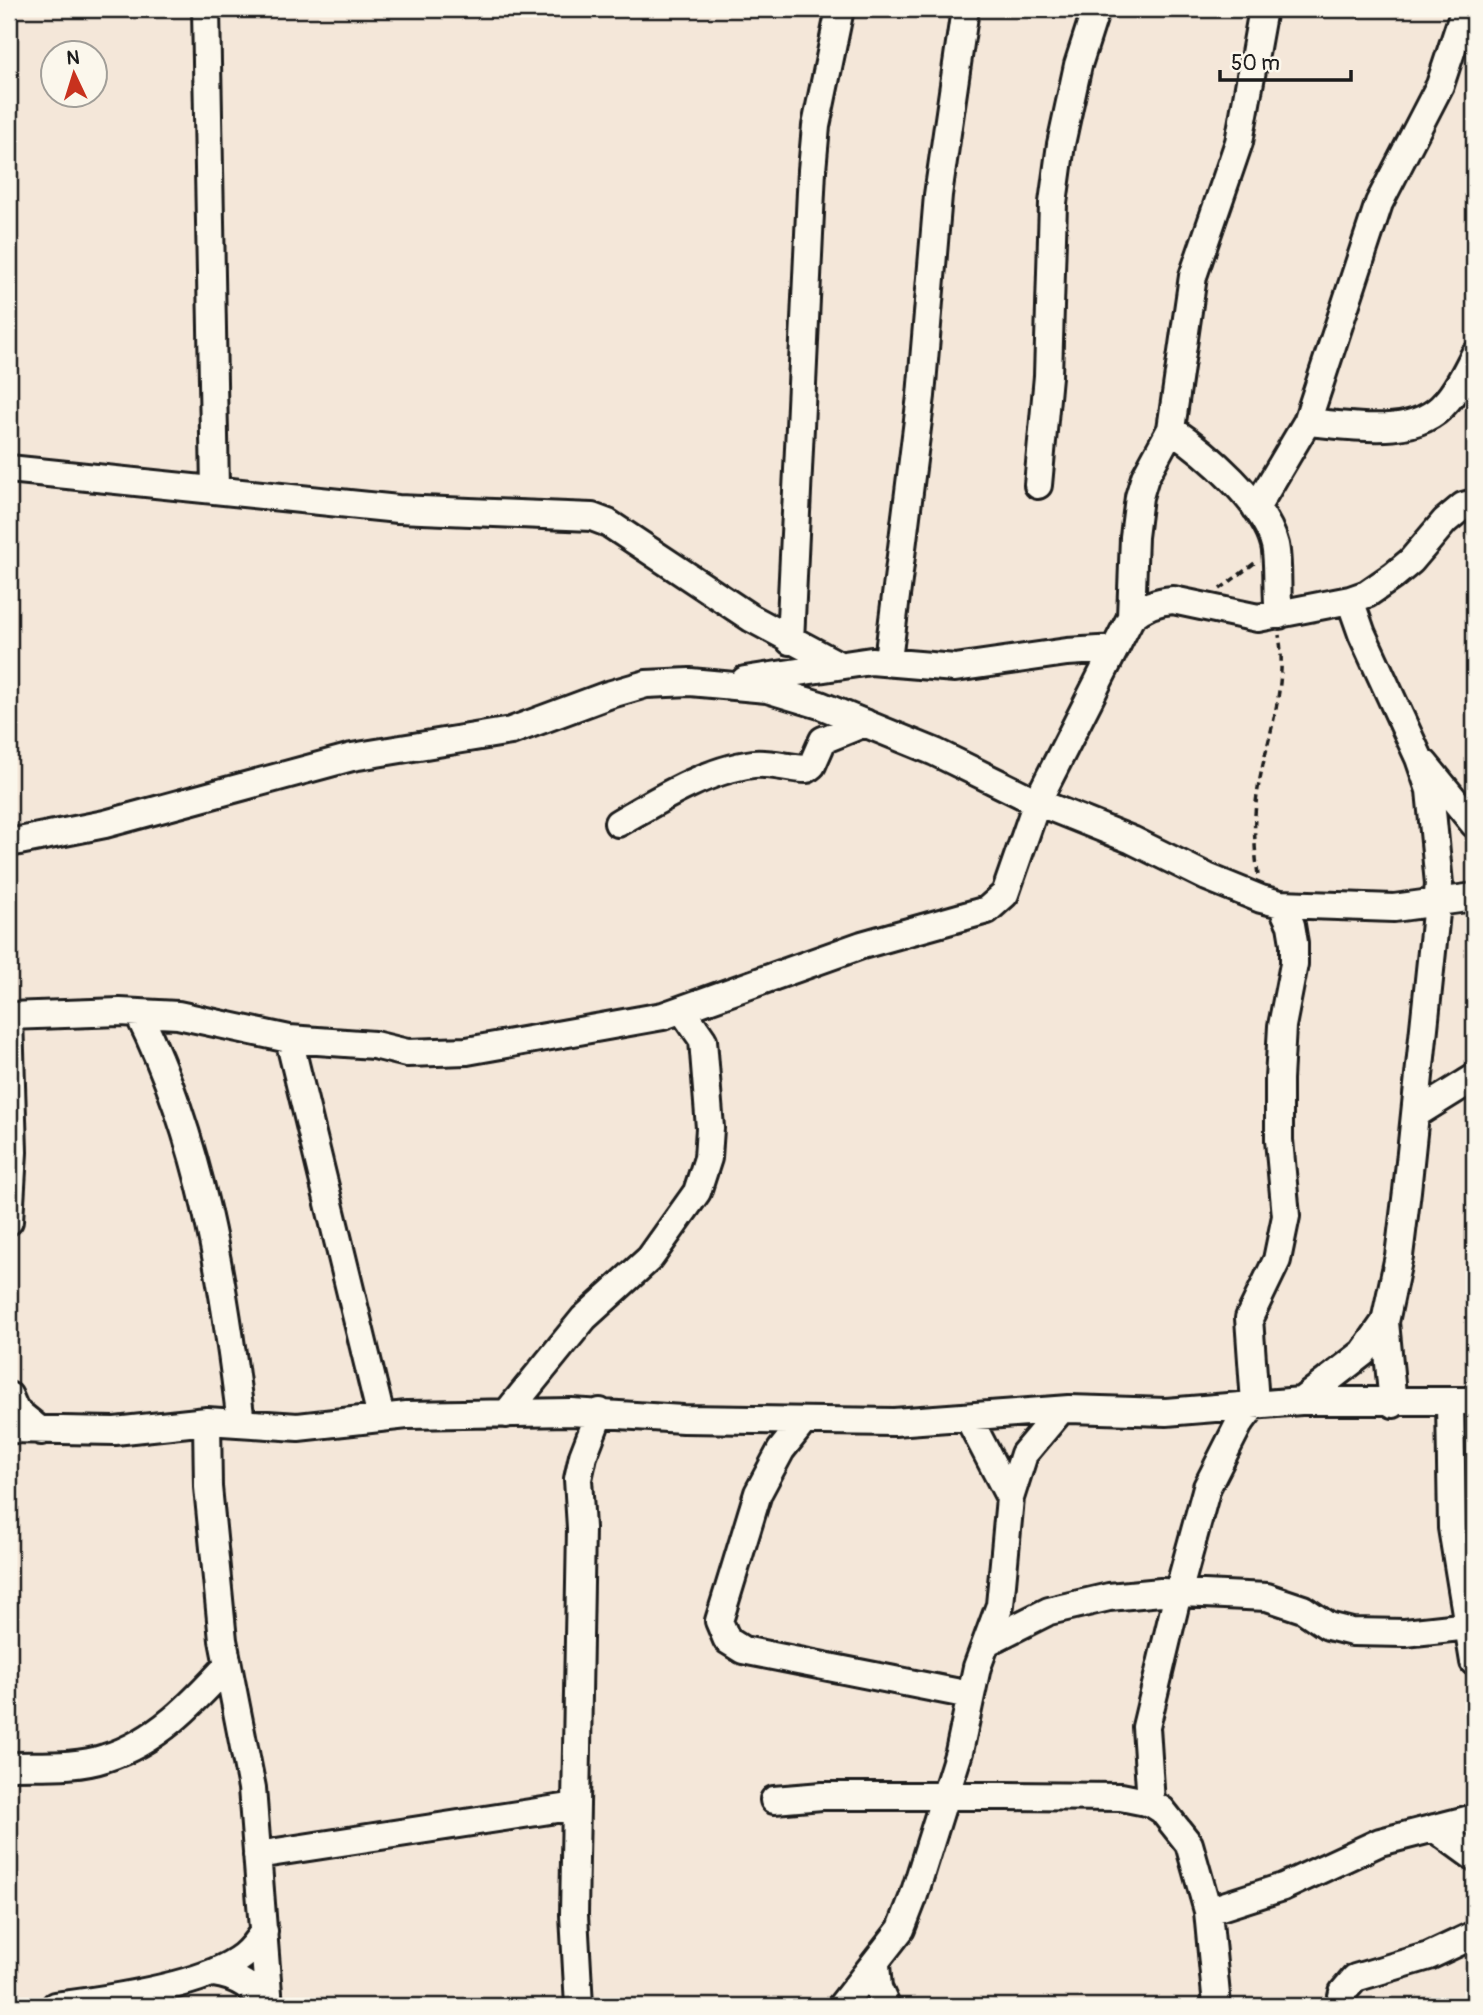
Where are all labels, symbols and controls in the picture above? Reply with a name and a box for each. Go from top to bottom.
north arrow [38,38,108,108]
scale bar [1220,38,1352,82]
text: N [66,46,80,70]
text: 50 m [1231,50,1280,77]

